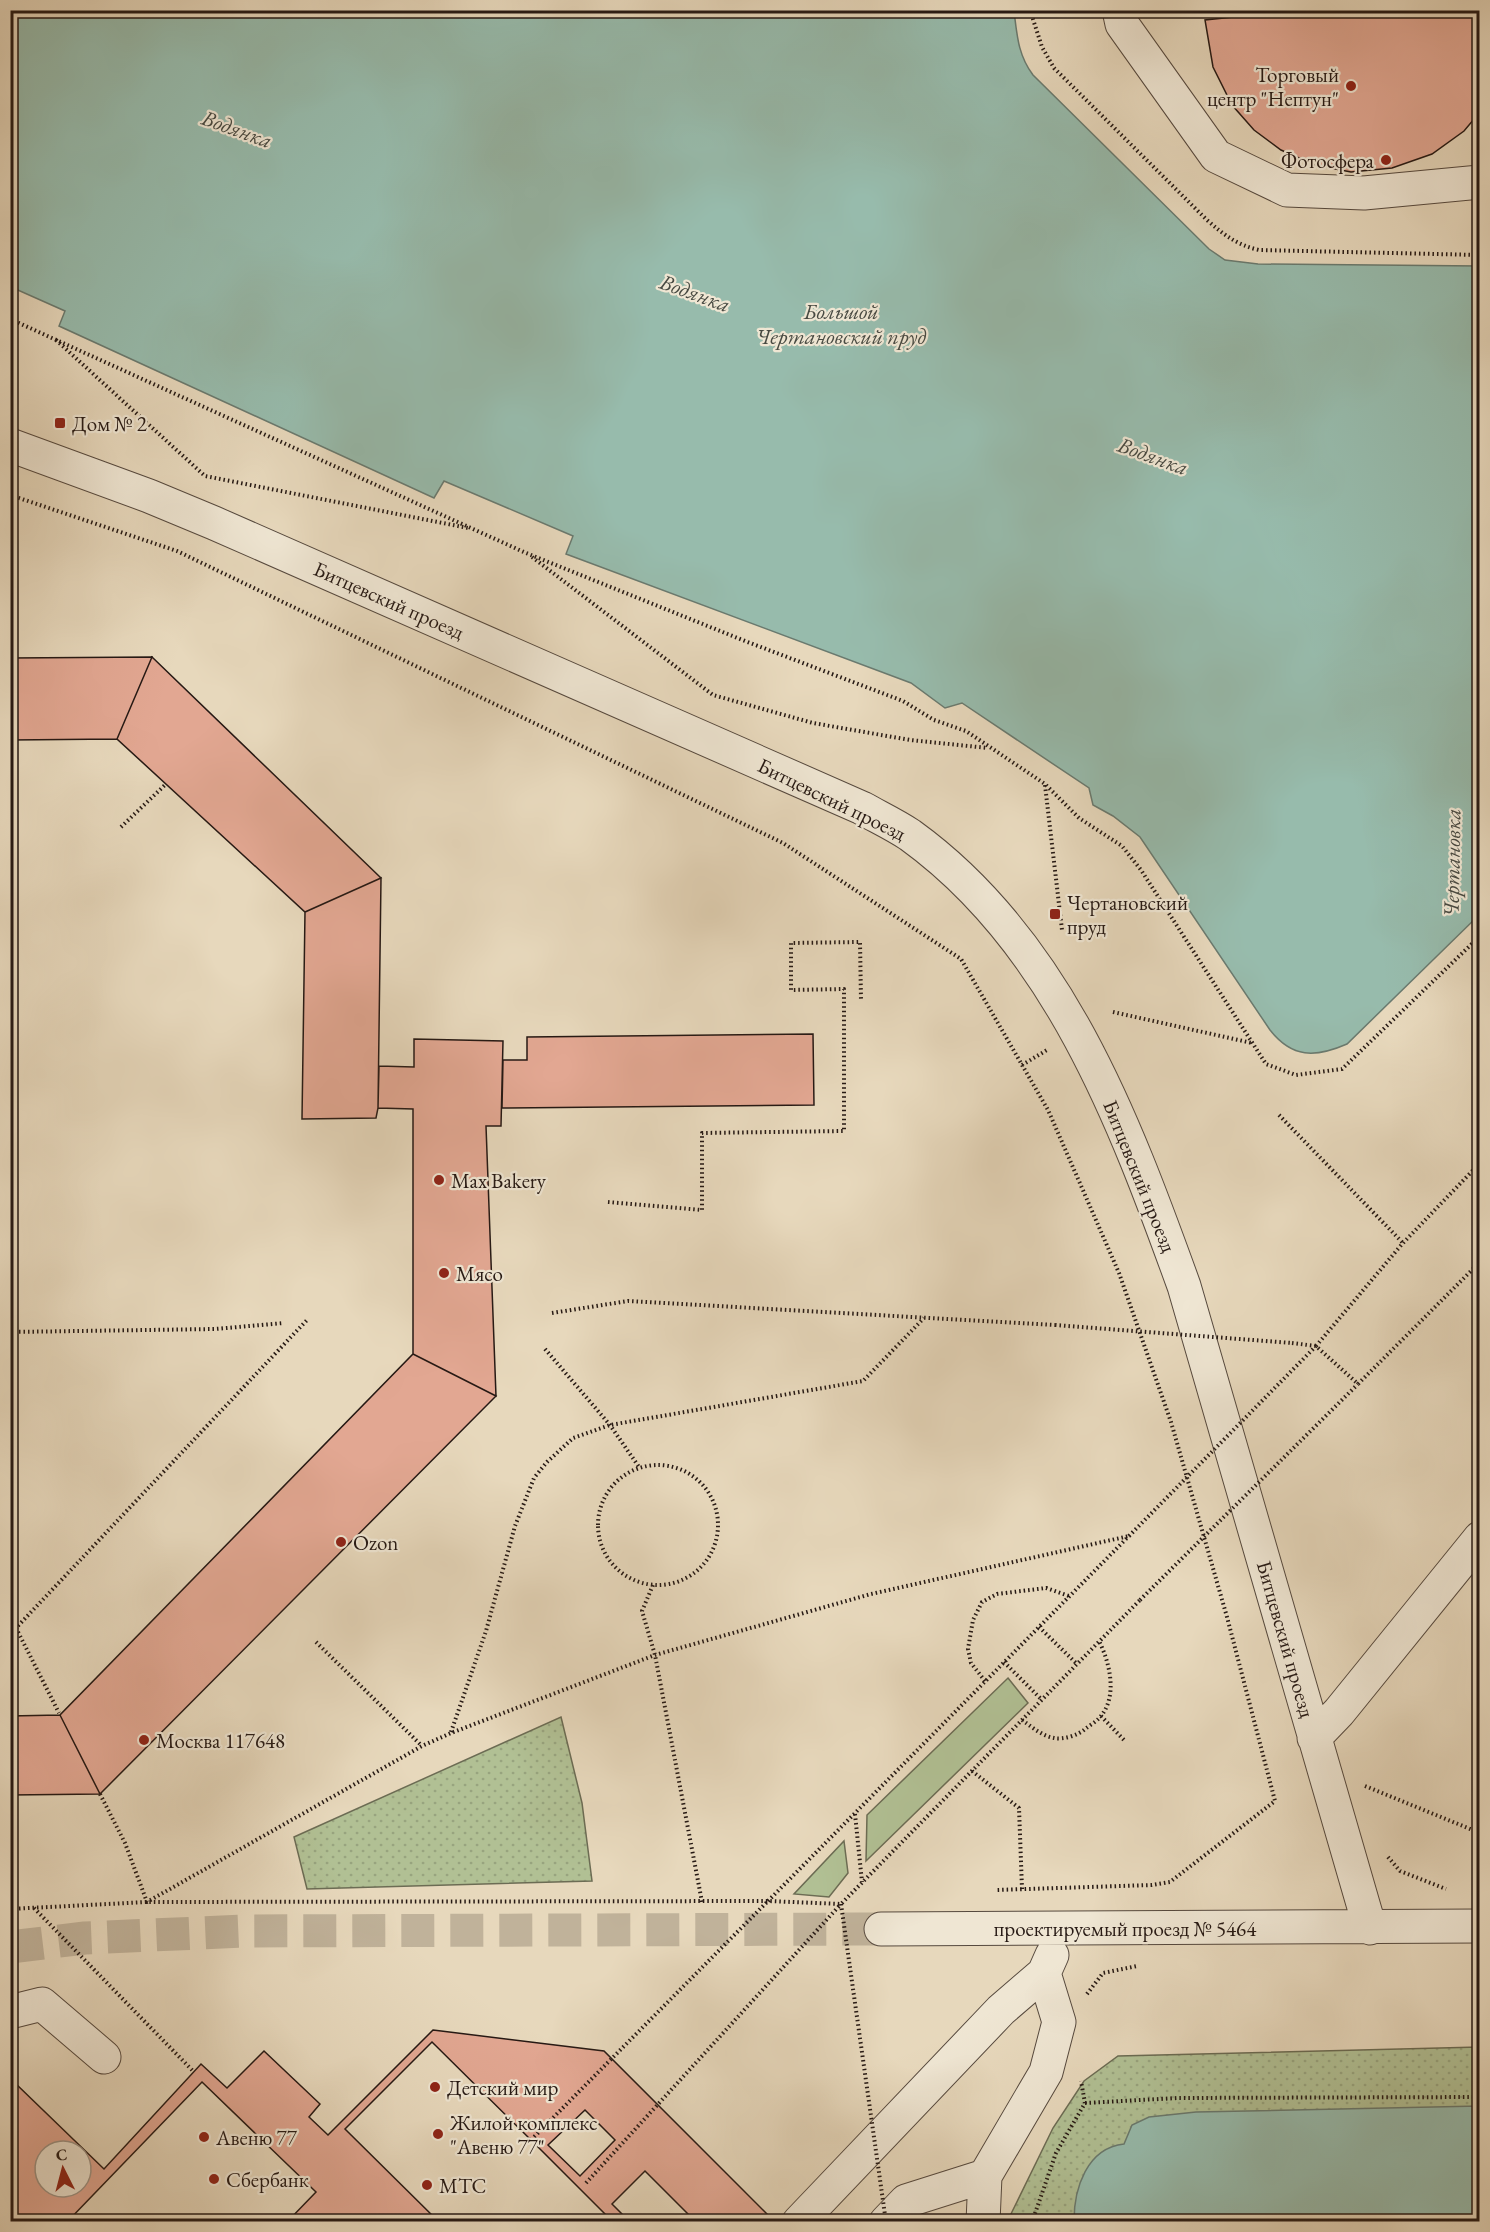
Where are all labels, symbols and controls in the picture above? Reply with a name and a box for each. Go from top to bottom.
place label: Торговый центр "Нептун" [1207,61,1339,112]
marker: Торговый центр "Нептун" [1344,79,1358,93]
water label: Водянка [197,103,276,155]
place label: Фотосфера [1281,147,1375,174]
marker: Фотосфера [1379,153,1393,167]
water label: Водянка [655,267,734,319]
water label: Большой Чертановский пруд [756,297,926,351]
place label: Дом № 2 [72,410,147,437]
marker: Дом № 2 [53,416,67,430]
water label: Водянка [1113,430,1192,482]
street label: Битцевский проезд [310,555,469,645]
street label: Битцевский проезд [753,751,911,847]
water label: Чертановка [1437,808,1467,918]
place label: Чертановский пруд [1067,889,1188,940]
marker: Чертановский пруд [1048,907,1062,921]
street label: Битцевский проезд [1097,1096,1183,1257]
place label: Max Bakery [451,1167,547,1194]
marker: Max Bakery [432,1173,446,1187]
place label: Мясо [456,1260,503,1287]
marker: Мясо [437,1266,451,1280]
place label: Ozon [353,1529,398,1556]
marker: Ozon [334,1535,348,1549]
street label: Битцевский проезд [1251,1557,1321,1721]
place label: Москва 117648 [156,1727,285,1754]
marker: Москва 117648 [137,1733,151,1747]
street label: проектируемый проезд № 5464 [994,1915,1257,1942]
place label: Детский мир [447,2074,558,2101]
marker: Детский мир [428,2080,442,2094]
place label: Жилой комплекс "Авеню 77" [449,2109,597,2160]
place label: Авеню 77 [215,2124,298,2151]
marker: Жилой комплекс "Авеню 77" [431,2127,445,2141]
marker: Авеню 77 [197,2130,211,2144]
north arrow [33,2139,93,2199]
text: С [55,2144,68,2166]
place label: Сбербанк [226,2166,309,2193]
marker: Сбербанк [207,2172,221,2186]
place label: МТС [439,2172,486,2199]
marker: МТС [420,2178,434,2192]

